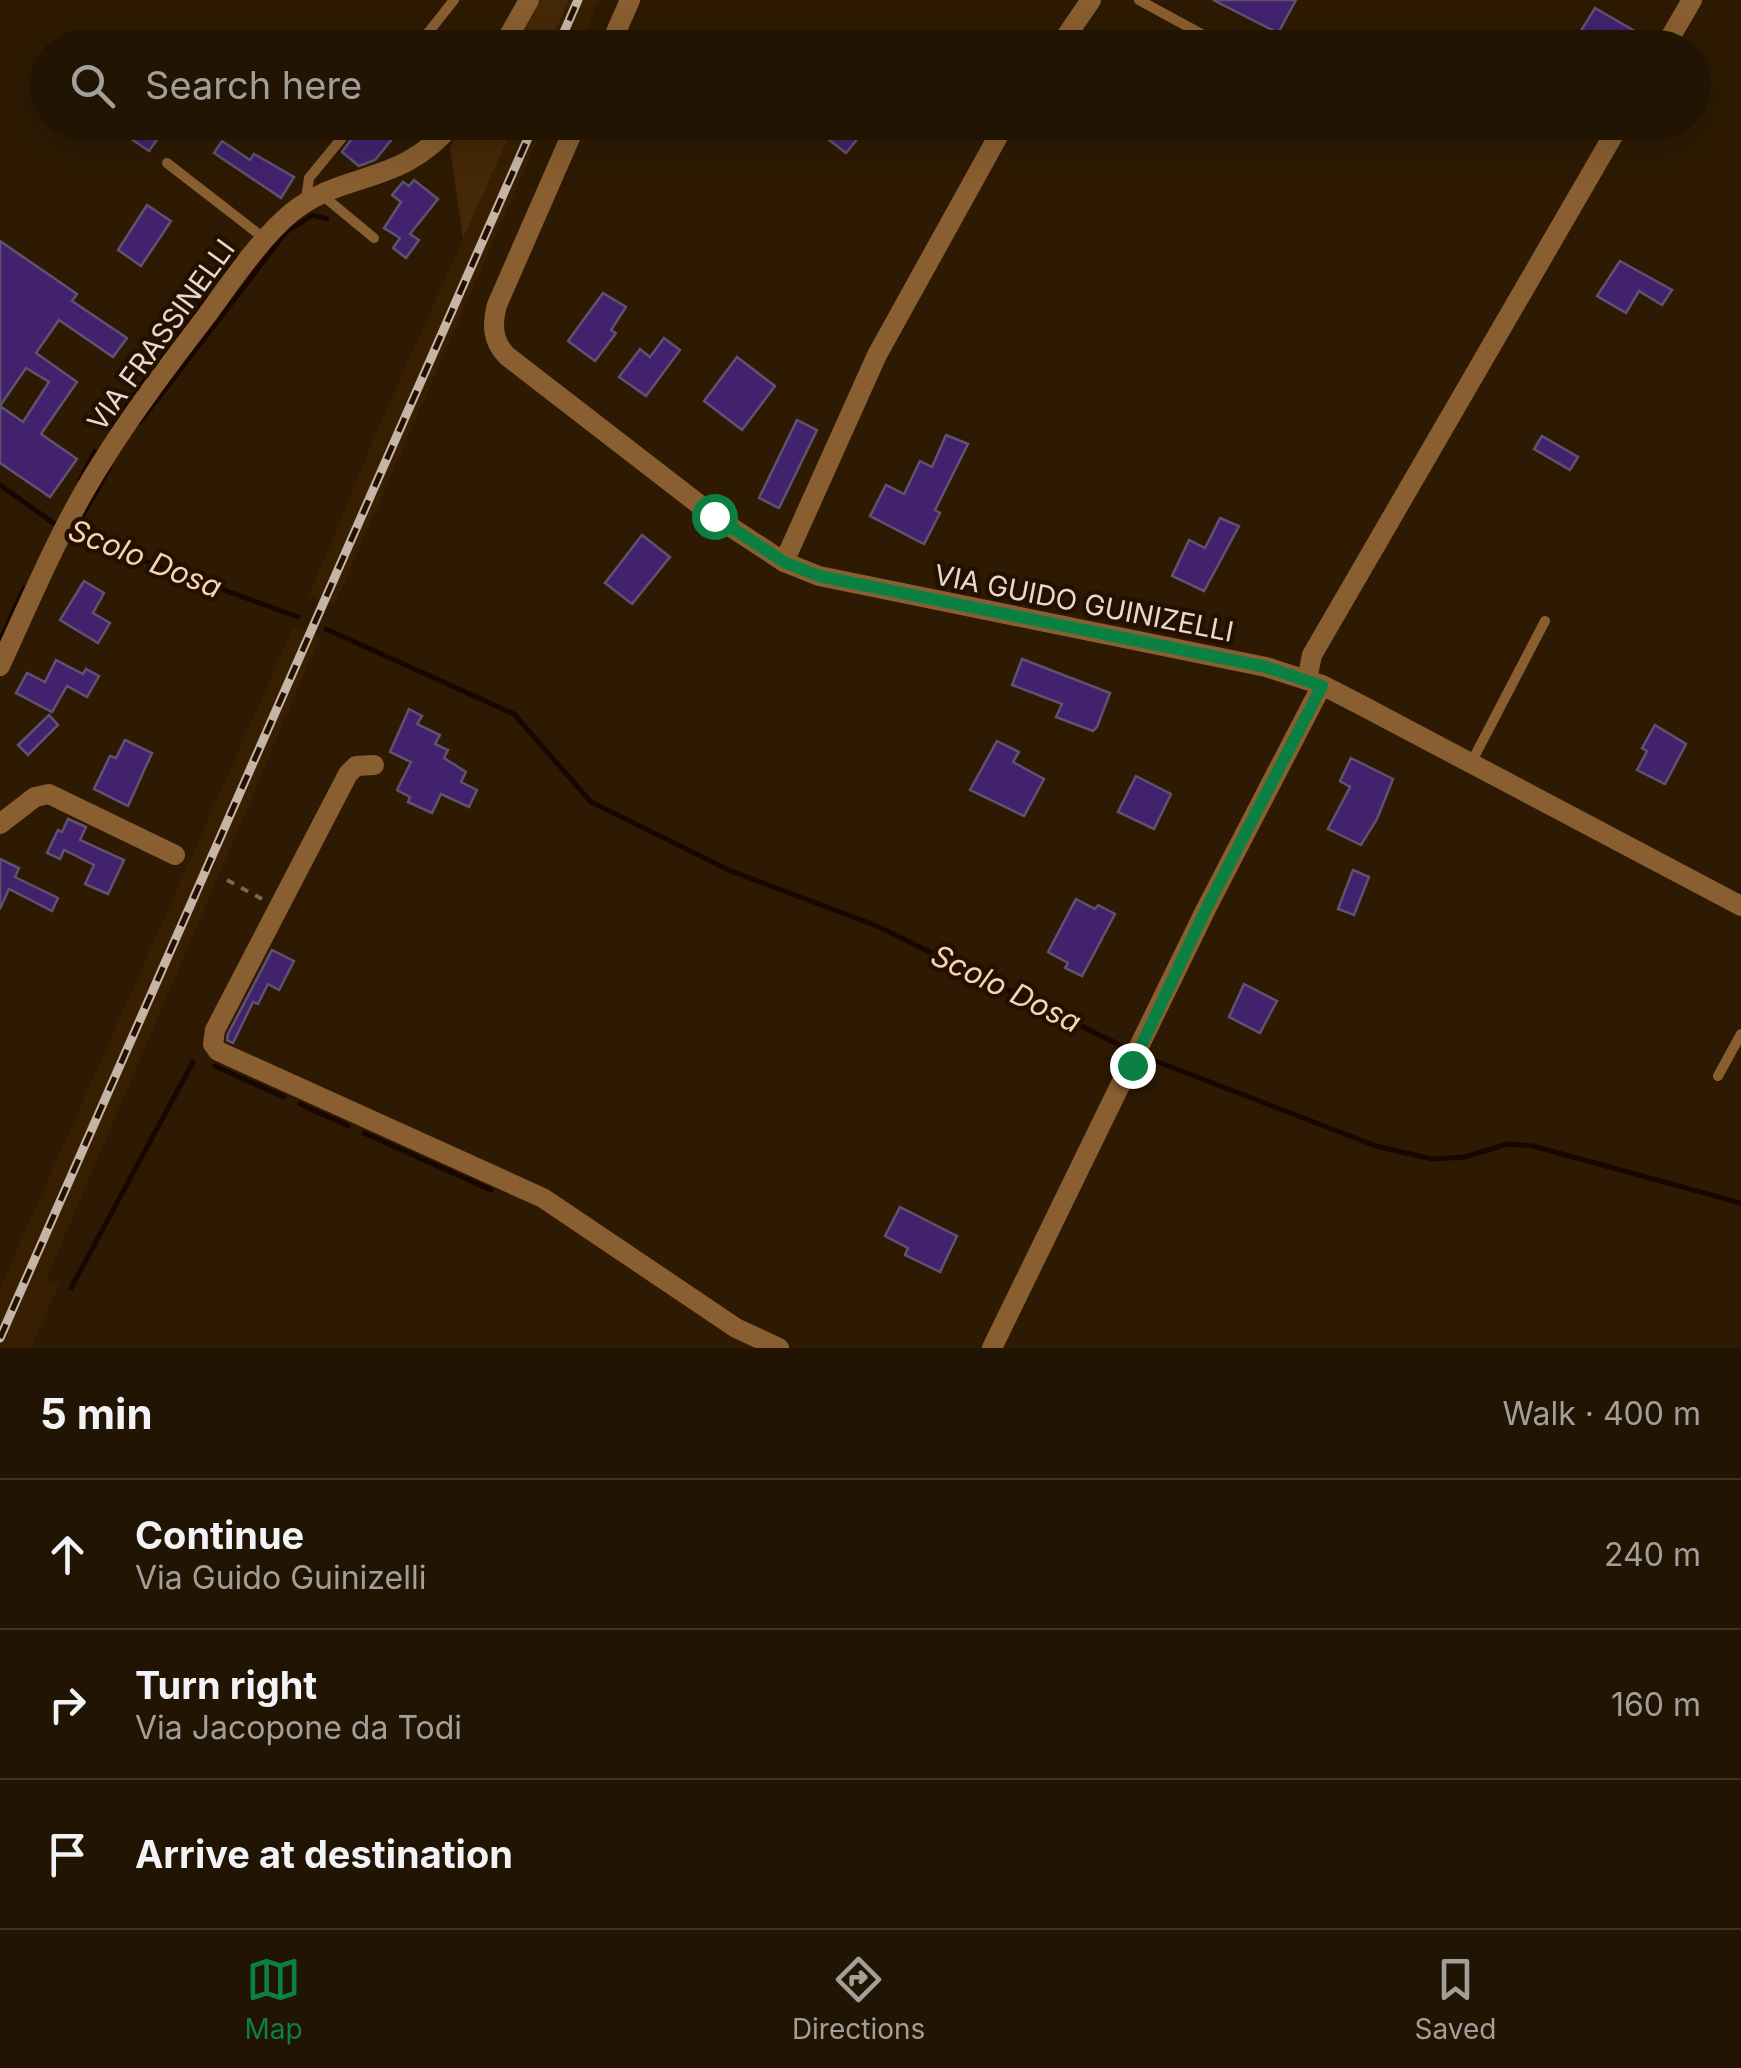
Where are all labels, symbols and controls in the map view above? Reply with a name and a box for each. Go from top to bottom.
search box [30,30,1711,140]
icon: search [65,58,120,113]
text: Search here [145,62,362,108]
street label: VIA FRASSINELLI [80,233,242,437]
route start [692,494,738,540]
water label: Scolo Dosa [64,511,227,605]
street label: VIA GUIDO GUINIZELLI [931,557,1237,649]
water label: Scolo Dosa [926,936,1087,1040]
route end [1110,1043,1156,1089]
text: 5 min [40,1388,153,1439]
text: Walk · 400 m [1503,1394,1701,1433]
text: Continue [135,1512,304,1558]
icon: ahead [40,1527,95,1582]
text: 240 m [1604,1535,1701,1574]
text: Via Guido Guinizelli [135,1558,426,1597]
text: Turn right [135,1662,317,1708]
icon: right [40,1677,95,1732]
text: 160 m [1611,1685,1701,1724]
text: Via Jacopone da Todi [135,1708,462,1747]
icon: arrive [40,1827,95,1882]
text: Arrive at destination [135,1831,513,1877]
tab: Map [245,1952,303,2046]
tab: Directions [792,1952,925,2046]
tab: Saved [1414,1952,1496,2046]

